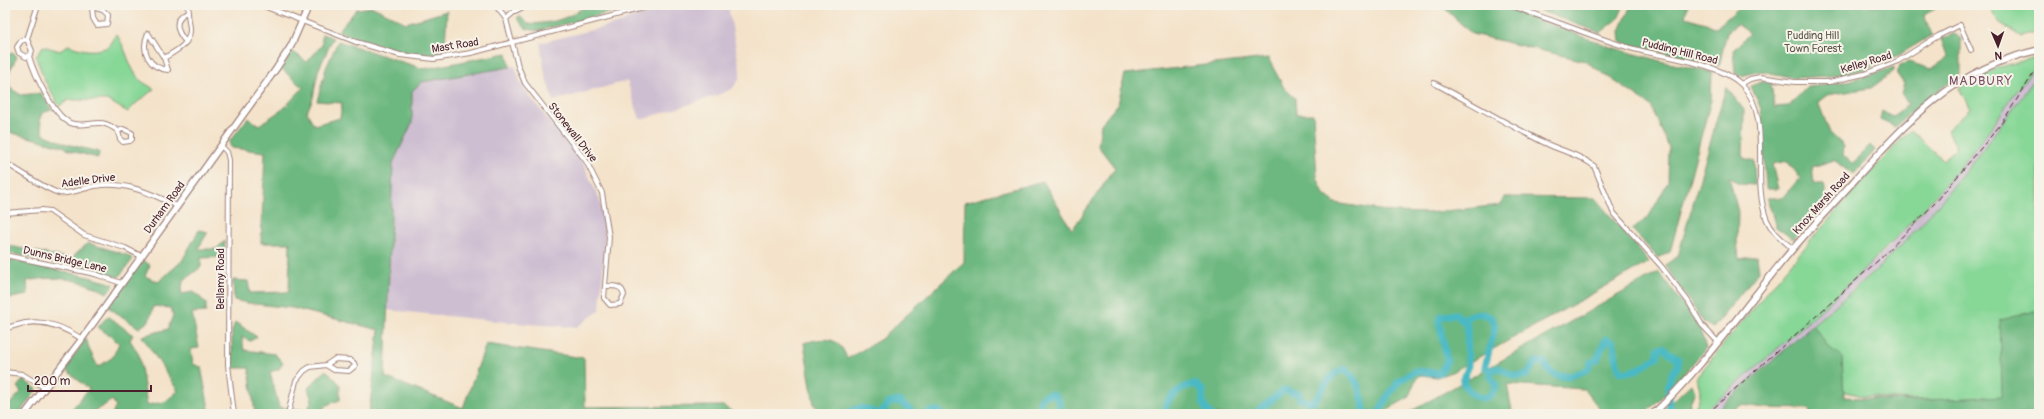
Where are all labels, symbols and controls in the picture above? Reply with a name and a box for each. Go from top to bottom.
north arrow [1978,26,2018,66]
park label: Pudding Hill Town Forest [1784,29,1843,55]
street label: Mast Road [431,35,480,56]
street label: Pudding Hill Road [1641,36,1719,67]
street label: Kelley Road [1839,49,1893,76]
text: N [1994,49,2002,62]
district label: MADBURY [1949,73,2013,89]
street label: Stonewall Drive [545,100,600,165]
street label: Knox Marsh Road [1790,170,1853,237]
street label: Adelle Drive [60,171,117,190]
street label: Durham Road [141,179,188,236]
street label: Dunns Bridge Lane [22,244,108,276]
street label: Bellamy Road [214,248,227,310]
scale bar [28,367,151,393]
text: 200 m [34,374,71,389]

